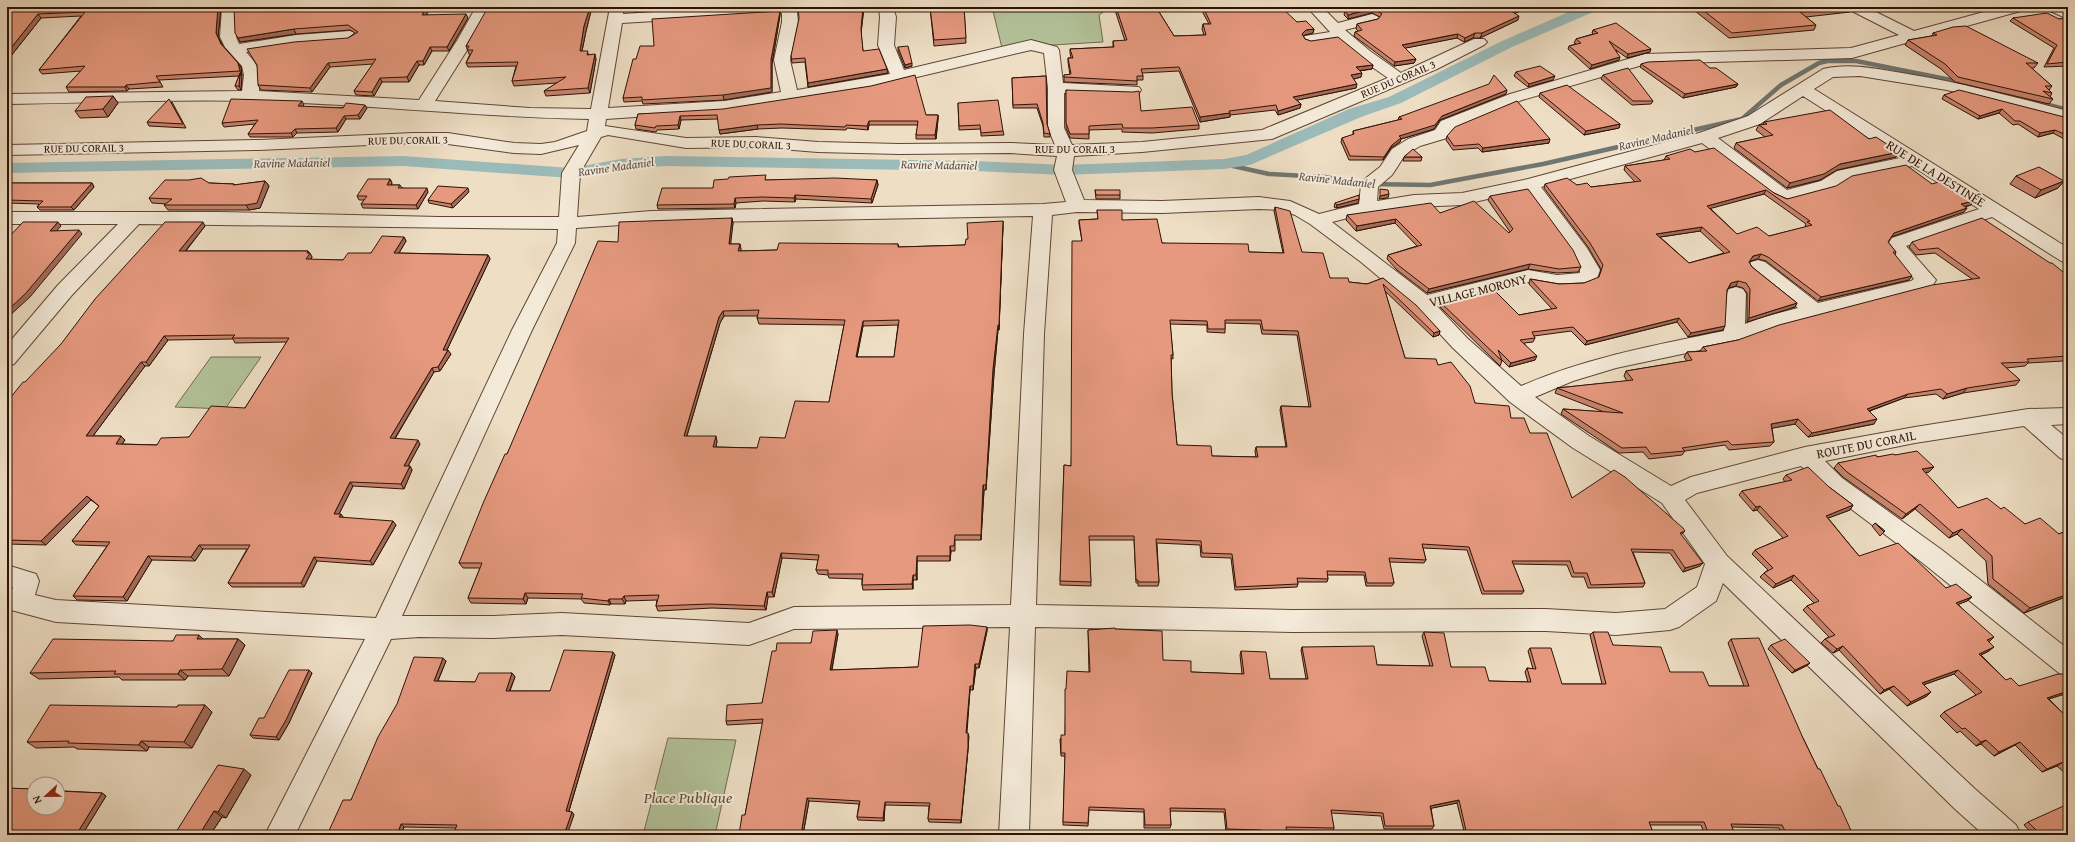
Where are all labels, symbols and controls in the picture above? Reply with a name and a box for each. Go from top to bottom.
street label: RUE DU CORAIL 3 [1358,56,1438,102]
water label: Ravine Madaniel [1616,121,1695,155]
street label: RUE DU CORAIL 3 [368,131,448,149]
street label: RUE DU CORAIL 3 [711,135,791,153]
street label: RUE DE LA DESTINÉE [1883,135,1989,212]
street label: RUE DU CORAIL 3 [44,139,124,157]
street label: RUE DU CORAIL 3 [1035,141,1115,157]
water label: Ravine Madaniel [253,153,330,172]
water label: Ravine Madaniel [576,153,655,180]
water label: Ravine Madaniel [900,155,977,174]
water label: Ravine Madaniel [1297,167,1376,192]
street label: VILLAGE MORONY [1427,269,1529,312]
street label: ROUTE DU CORAIL [1815,425,1918,463]
north arrow [26,776,66,816]
park label: Place Publique [643,785,733,809]
text: N [28,793,46,806]

